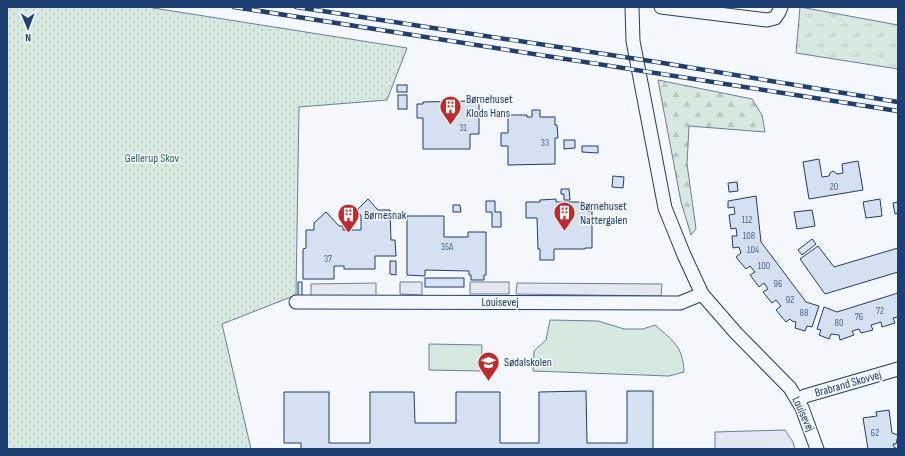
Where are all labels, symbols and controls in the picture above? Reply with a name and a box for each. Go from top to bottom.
north arrow [8,8,48,48]
text: N [25,31,31,44]
place label: Børnehuset Klods Hans [466,92,513,121]
building icon: Børnehuset Klods Hans [438,93,464,126]
house number: 31 [459,122,467,134]
house number: 33 [541,137,549,149]
park label: Gellerup Skov [125,151,180,166]
house number: 20 [830,181,838,193]
place label: Børnehuset Nattergalen [580,199,627,228]
building icon: Børnehuset Nattergalen [552,200,578,233]
building icon: Børnesnak [335,202,361,235]
place label: Børnesnak [364,208,407,223]
house number: 112 [741,214,753,226]
house number: 108 [743,230,755,242]
house number: 35A [441,241,454,253]
house number: 104 [747,244,759,256]
house number: 37 [324,253,332,265]
house number: 100 [758,260,770,272]
house number: 96 [774,278,782,290]
house number: 92 [786,294,794,306]
street label: Louisevej [481,295,519,310]
house number: 72 [876,305,884,317]
house number: 88 [800,307,808,319]
house number: 76 [855,311,863,323]
house number: 80 [835,317,843,329]
school or university icon: Sødalskolen [475,349,501,382]
place label: Sødalskolen [504,355,552,370]
street label: Brabrand Skovvej [813,367,883,401]
street label: Louisevej [788,394,818,434]
house number: 62 [871,427,879,439]

